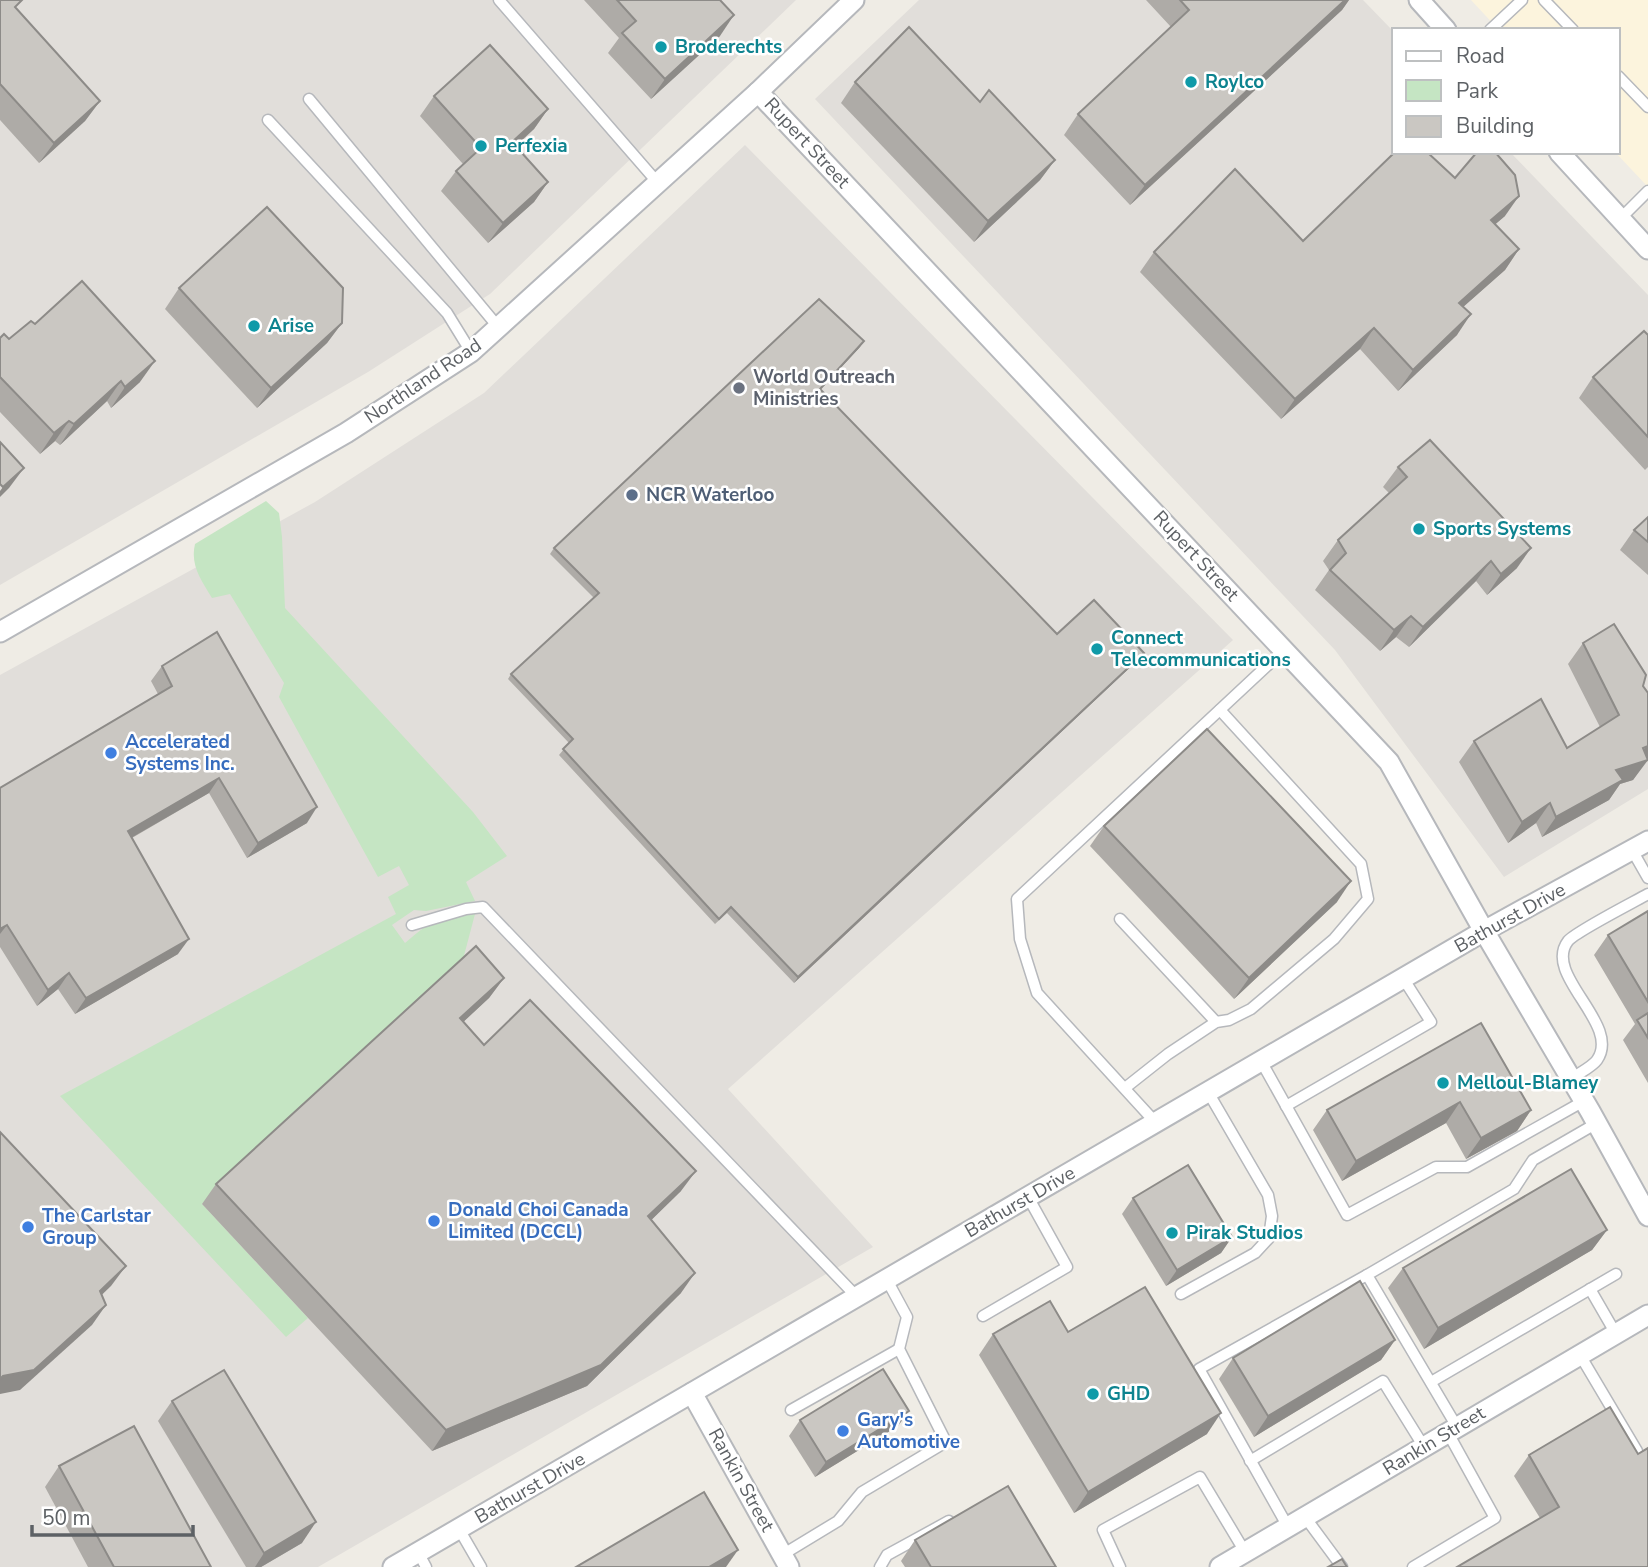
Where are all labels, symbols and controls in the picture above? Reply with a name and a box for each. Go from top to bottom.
legend [1392,28,1620,154]
place label: Broderechts [675,34,782,60]
marker: Broderechts [653,39,669,55]
text: Road [1456,42,1505,70]
place label: Roylco [1205,69,1264,95]
marker: Roylco [1183,74,1199,90]
text: Park [1456,77,1498,105]
street label: Rupert Street [758,92,856,194]
text: Building [1456,112,1534,140]
place label: Perfexia [495,133,568,159]
marker: Perfexia [473,138,489,154]
place label: Arise [268,313,314,339]
marker: Arise [246,318,262,334]
street label: Northland Road [359,332,487,430]
place label: World Outreach Ministries [753,364,895,412]
marker: World Outreach Ministries [731,380,747,396]
place label: NCR Waterloo [646,482,775,508]
marker: NCR Waterloo [624,487,640,503]
street label: Rupert Street [1147,505,1245,607]
place label: Sports Systems [1433,516,1571,542]
marker: Sports Systems [1411,521,1427,537]
place label: Connect Telecommunications [1111,625,1291,673]
marker: Connect Telecommunications [1089,641,1105,657]
place label: Accelerated Systems Inc. [125,729,235,777]
marker: Accelerated Systems Inc. [103,745,119,761]
street label: Bathurst Drive [1450,877,1570,959]
place label: Melloul-Blamey [1457,1070,1599,1096]
marker: Melloul-Blamey [1435,1075,1451,1091]
street label: Bathurst Drive [960,1160,1080,1244]
place label: Donald Choi Canada Limited (DCCL) [448,1197,629,1245]
place label: The Carlstar Group [42,1203,152,1251]
marker: Donald Choi Canada Limited (DCCL) [426,1213,442,1229]
marker: The Carlstar Group [20,1219,36,1235]
place label: Pirak Studios [1186,1220,1303,1246]
marker: Pirak Studios [1164,1225,1180,1241]
place label: GHD [1107,1381,1150,1407]
marker: GHD [1085,1386,1101,1402]
street label: Rankin Street [1378,1400,1490,1482]
place label: Gary's Automotive [857,1407,960,1455]
street label: Rankin Street [702,1423,780,1537]
marker: Gary's Automotive [835,1423,851,1439]
street label: Bathurst Drive [470,1446,590,1530]
scale bar [32,1494,192,1538]
text: 50 m [42,1504,91,1532]

